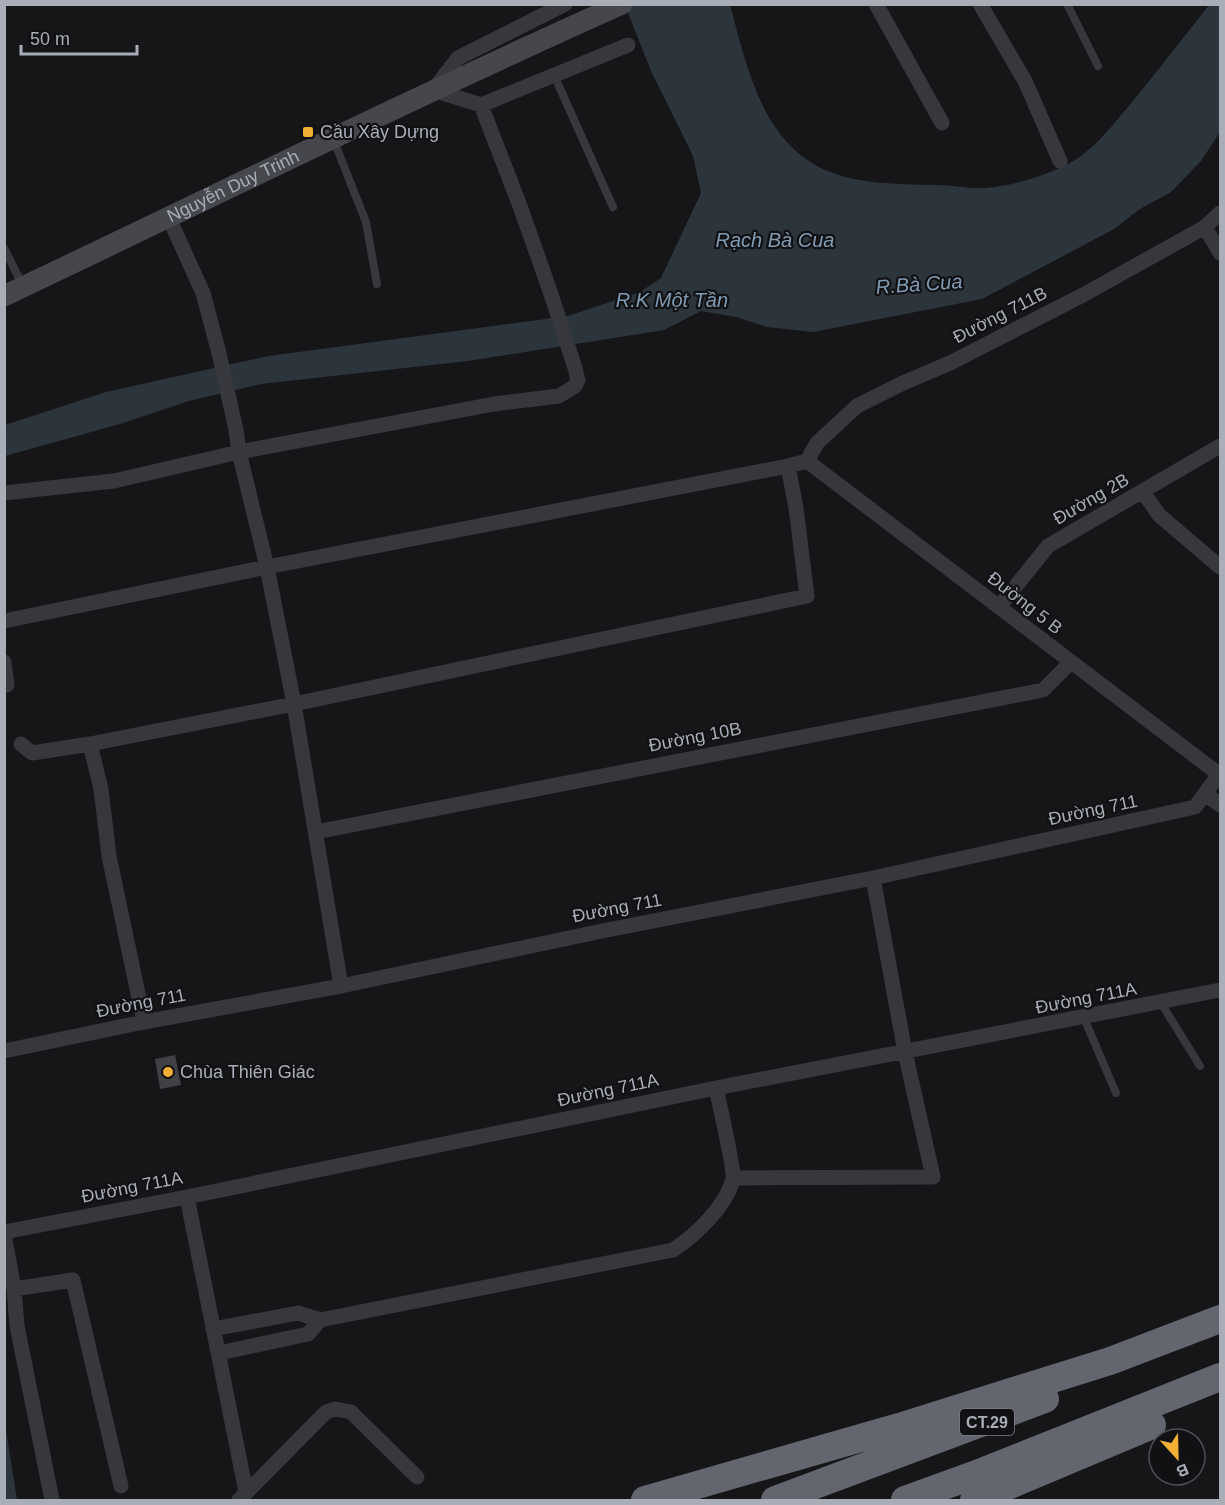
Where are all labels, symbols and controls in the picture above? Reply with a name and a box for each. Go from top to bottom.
scale bar [21,18,136,56]
text: 50 m [30,29,70,49]
place label: Cầu Xây Dựng [320,122,439,142]
marker: Cầu Xây Dựng [301,125,315,139]
street label: Nguyễn Duy Trinh [164,146,302,226]
water label: Rạch Bà Cua [716,229,834,251]
water label: R.Bà Cua [875,270,963,298]
street label: Đường 711B [950,283,1050,347]
water label: R.K Một Tần [616,289,728,311]
street label: Đường 2B [1050,469,1132,529]
street label: Đường 5 B [984,568,1066,638]
street label: Đường 10B [647,718,743,756]
street label: Đường 711 [1047,791,1139,829]
street label: Đường 711 [571,890,663,926]
street label: Đường 711A [1034,978,1138,1018]
street label: Đường 711 [95,985,187,1021]
place label: Chùa Thiên Giác [180,1062,315,1082]
marker: Chùa Thiên Giác [161,1065,175,1079]
street label: Đường 711A [556,1070,660,1110]
street label: Đường 711A [80,1167,184,1207]
road number: CT.29 [960,1409,1014,1435]
north arrow [1147,1427,1207,1487]
text: B [1174,1460,1191,1480]

